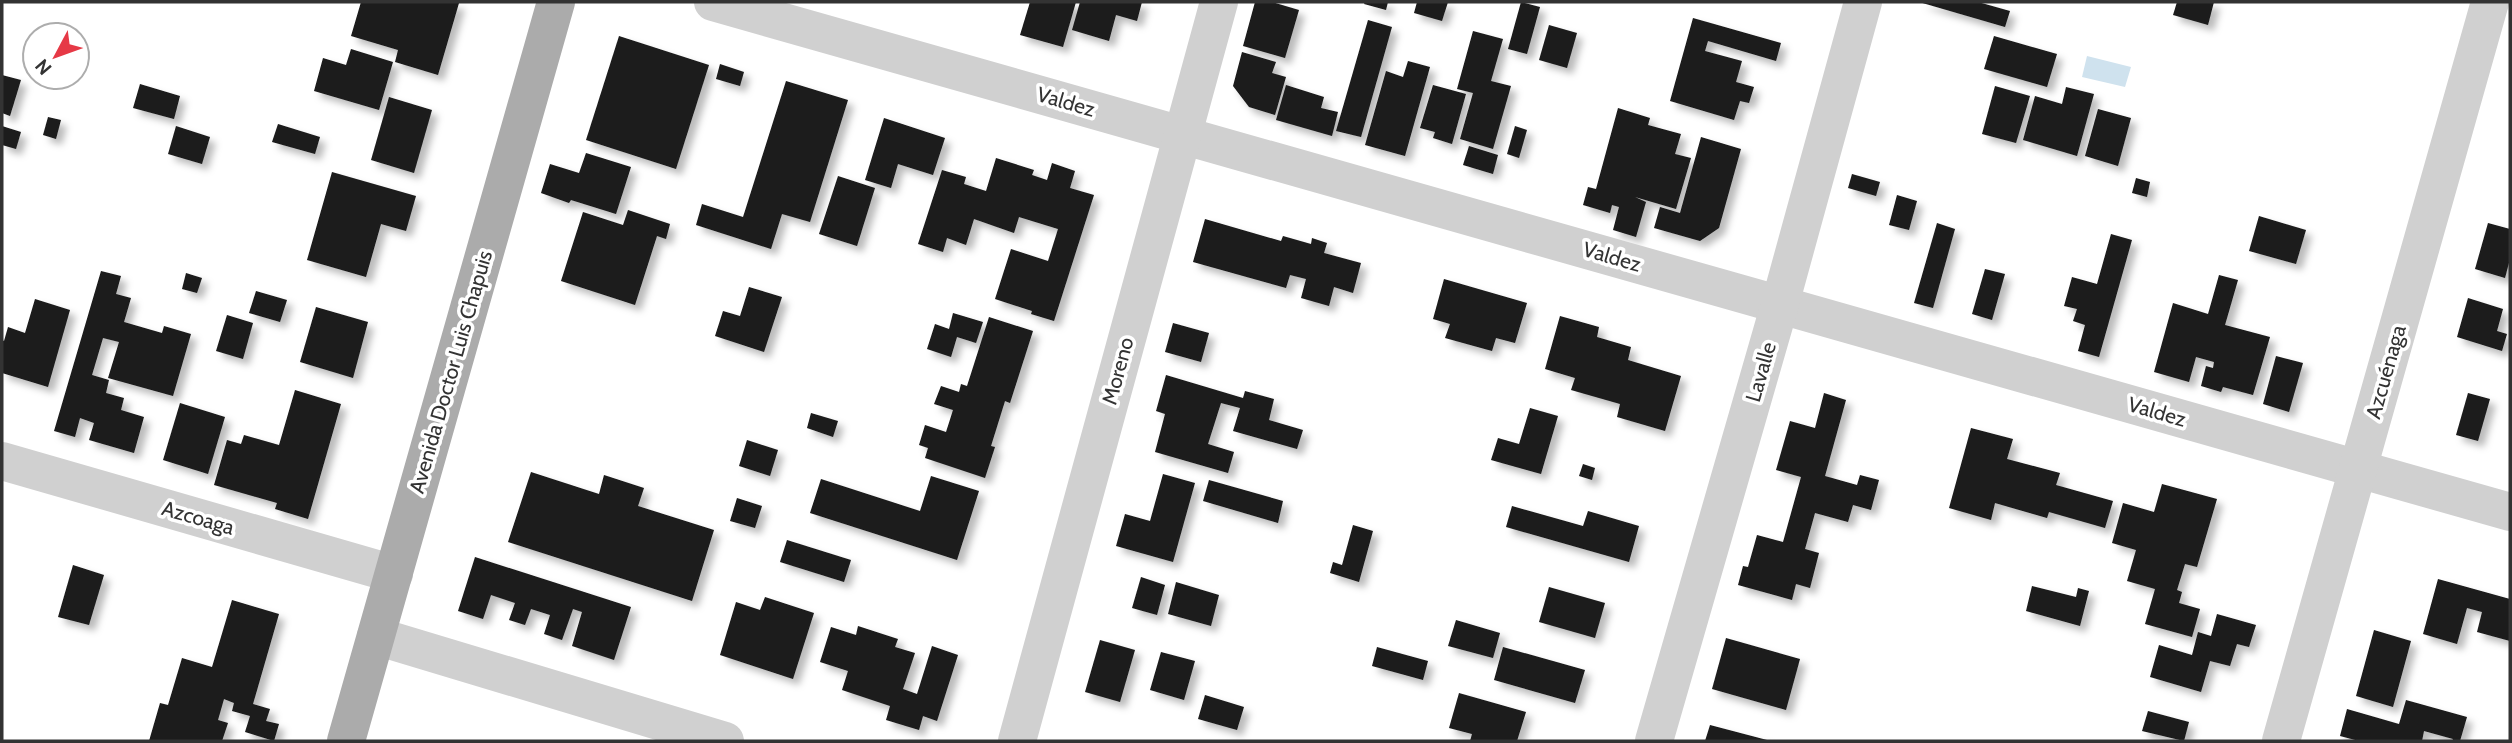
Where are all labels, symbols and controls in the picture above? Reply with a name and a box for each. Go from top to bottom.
north arrow [21,21,91,91]
text: N [30,54,57,79]
street label: Valdez [1034,81,1098,122]
street label: Valdez [1580,236,1644,277]
street label: Avenida Doctor Luis Chapuis [404,247,497,496]
street label: Azcuénaga [2360,322,2411,422]
street label: Moreno [1097,334,1138,407]
street label: Lavalle [1740,339,1781,405]
street label: Valdez [2125,391,2189,432]
street label: Azcoaga [159,495,237,540]

